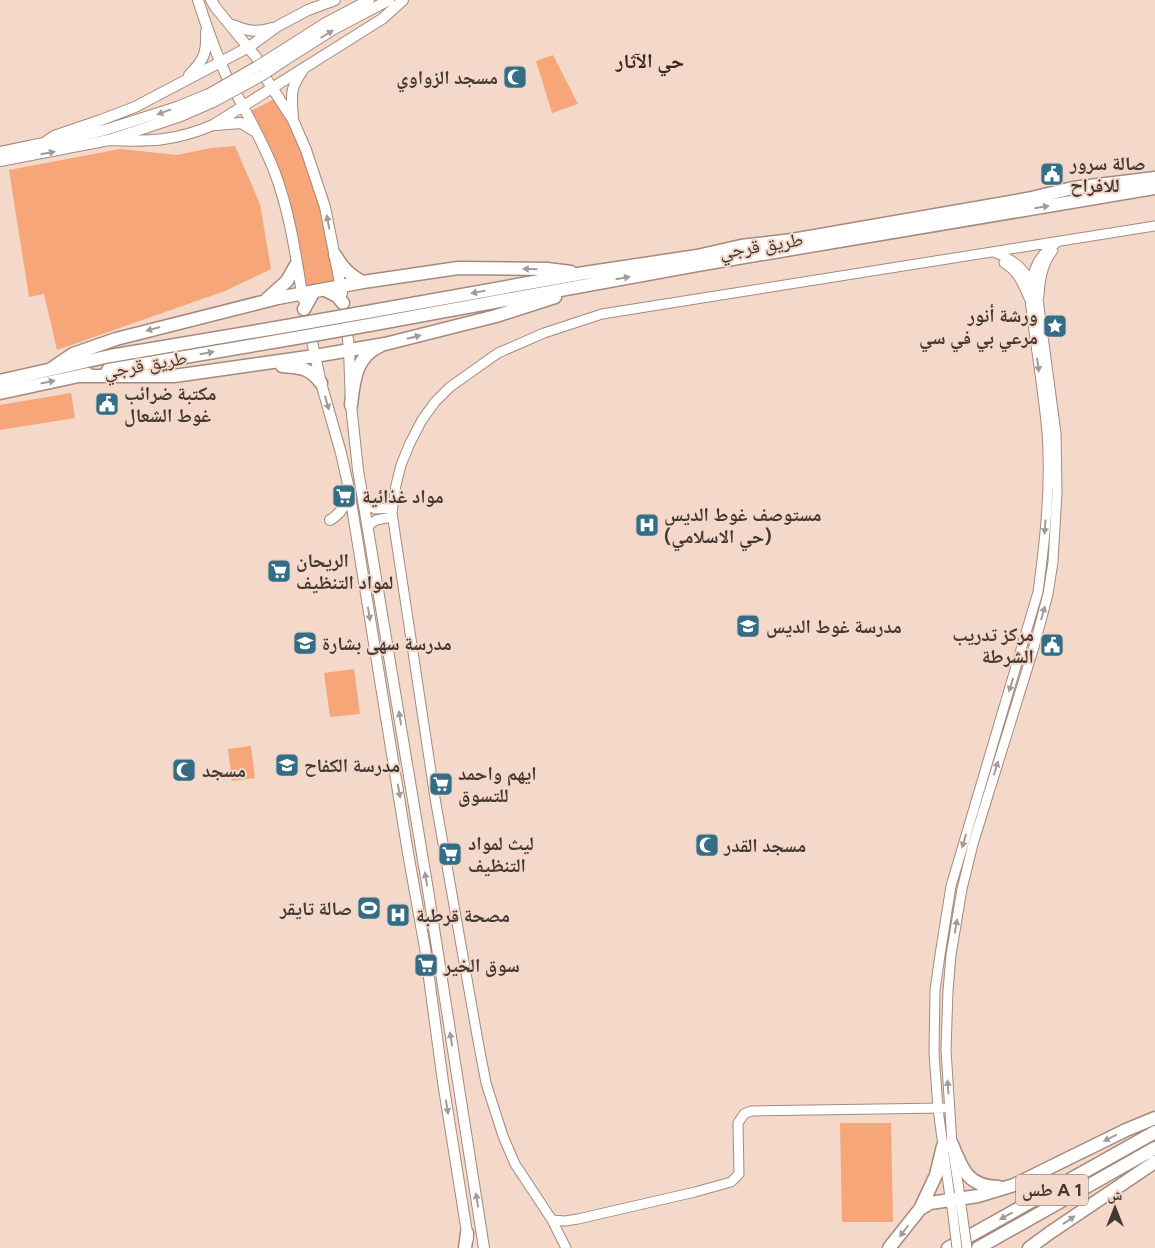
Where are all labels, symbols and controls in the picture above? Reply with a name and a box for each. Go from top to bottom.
one-way arrow [320,29,333,38]
district label: حي الآثار [615,49,684,77]
mosque icon: مسجد الزواوي [502,64,528,90]
place label: مسجد الزواوي [396,66,498,93]
one-way arrow [156,109,171,116]
one-way arrow [40,148,56,156]
place label: صالة سرور للافراح [1069,152,1146,197]
public building icon: صالة سرور للافراح [1039,161,1065,187]
one-way arrow [1034,202,1050,210]
one-way arrow [324,213,332,229]
street label: طريق قرجي [718,228,805,267]
one-way arrow [521,265,537,273]
one-way arrow [615,274,631,282]
one-way arrow [470,288,486,296]
place label: ورشة أنور مرعي بي في سي [919,304,1038,353]
place icon: ورشة أنور مرعي بي في سي [1042,313,1068,339]
one-way arrow [146,326,161,334]
one-way arrow [407,332,422,340]
street label: طريق قرجي [102,346,189,387]
one-way arrow [200,348,216,356]
one-way arrow [1034,358,1042,374]
one-way arrow [40,378,56,386]
place label: مكتبة ضرائب غوط الشعال [124,382,216,427]
public building icon: مكتبة ضرائب غوط الشعال [94,391,120,417]
one-way arrow [323,396,331,411]
supermarket icon: مواد غذائية [331,483,357,509]
place label: مواد غذائية [362,485,444,508]
place label: مستوصف غوط الديس (حي الاسلامي) [664,503,821,552]
hospital icon: مستوصف غوط الديس (حي الاسلامي) [634,512,660,538]
one-way arrow [1040,519,1048,535]
place label: الريحان لمواد التنظيف [296,549,393,594]
supermarket icon: الريحان لمواد التنظيف [266,558,292,584]
one-way arrow [1039,605,1047,620]
one-way arrow [366,606,374,622]
school or university icon: مدرسة غوط الديس [735,613,761,639]
place label: مدرسة غوط الديس [766,615,902,638]
place label: مركز تدريب الشرطة [952,623,1034,668]
school or university icon: مدرسة سهى بشارة [292,630,318,656]
place label: مدرسة سهى بشارة [322,632,452,655]
public building icon: مركز تدريب الشرطة [1039,632,1065,658]
one-way arrow [1006,678,1014,693]
one-way arrow [395,710,403,726]
school or university icon: مدرسة الكفاح [274,752,300,778]
place label: مدرسة الكفاح [304,754,400,777]
mosque icon: مسجد [171,757,197,783]
place label: مسجد [202,759,246,782]
one-way arrow [993,761,1001,776]
place label: ايهم واحمد للتسوق [458,762,537,807]
supermarket icon: ايهم واحمد للتسوق [428,771,454,797]
one-way arrow [396,783,404,799]
place label: ليث لمواد التنظيف [468,832,534,877]
mosque icon: مسجد القدر [694,832,720,858]
place label: مسجد القدر [723,834,806,857]
one-way arrow [959,834,967,849]
supermarket icon: ليث لمواد التنظيف [437,841,463,867]
one-way arrow [422,870,430,886]
sports icon: صالة تايقر [356,895,382,921]
place label: صالة تايقر [279,897,352,920]
hospital icon: مصحة قرطبة [385,902,411,928]
place label: مصحة قرطبة [416,904,510,927]
one-way arrow [953,917,961,933]
supermarket icon: سوق الخير [413,952,439,978]
place label: سوق الخير [443,954,520,977]
one-way arrow [447,1031,455,1047]
one-way arrow [944,1079,952,1095]
one-way arrow [444,1100,452,1116]
one-way arrow [1103,1134,1118,1142]
road number: طس A 1 [1016,1174,1088,1206]
north arrow [1090,1183,1140,1233]
text: ش [1108,1187,1123,1204]
one-way arrow [472,1191,480,1207]
one-way arrow [998,1212,1013,1220]
one-way arrow [1062,1215,1076,1224]
one-way arrow [898,1224,909,1237]

